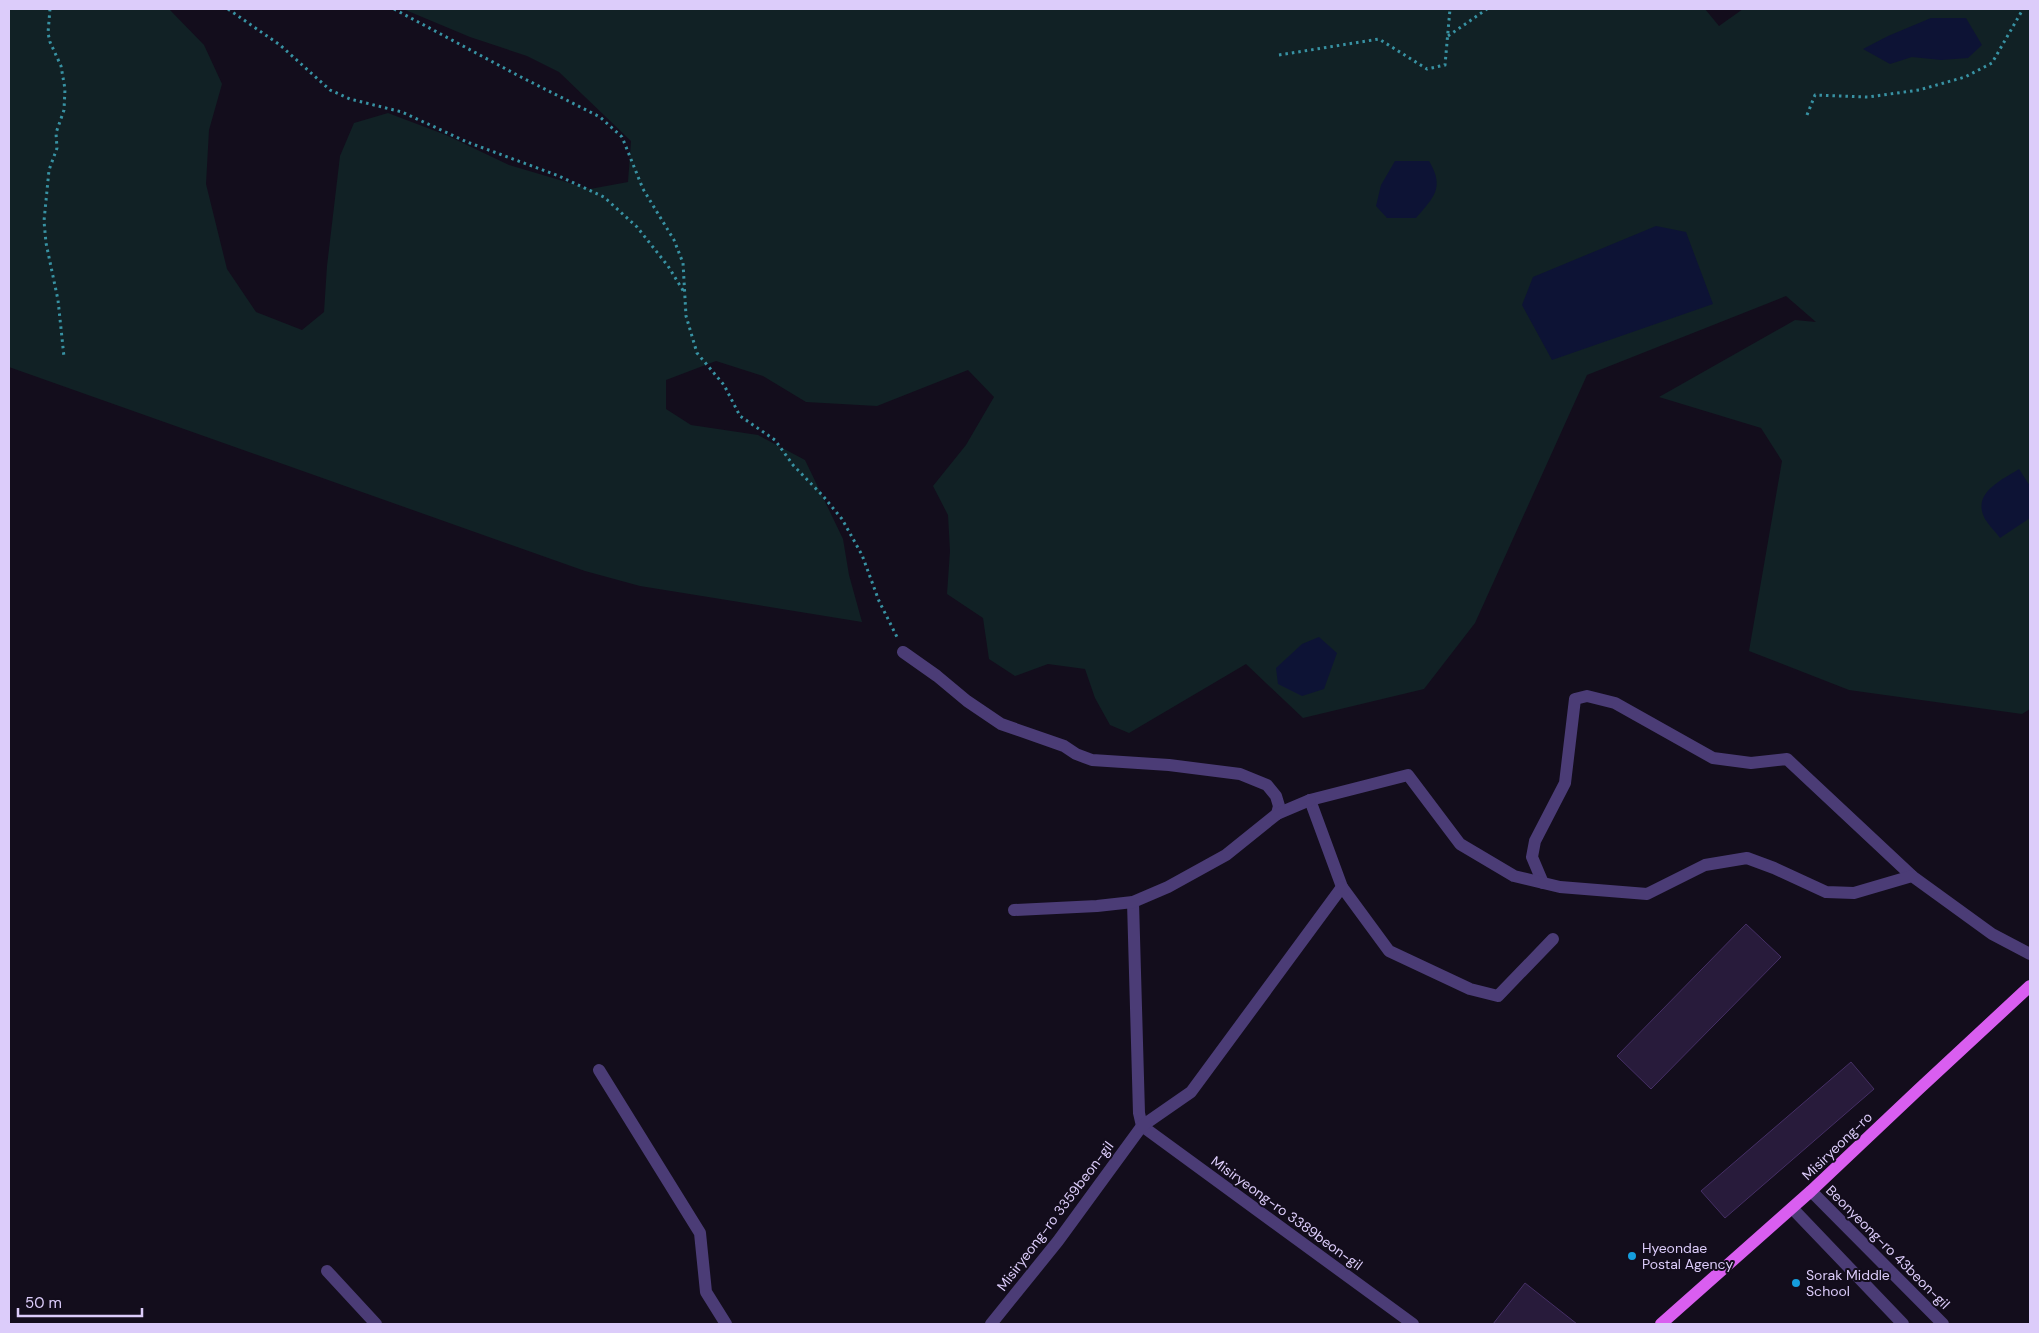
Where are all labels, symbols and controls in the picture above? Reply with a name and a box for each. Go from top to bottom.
street label: Misiryeong-ro [1798,1108,1876,1184]
street label: Misiryeong-ro 3359beon-gil [993,1138,1117,1294]
street label: Misiryeong-ro 3389beon-gil [1208,1152,1366,1274]
street label: Beonyeong-ro 43beon-gil [1822,1181,1954,1313]
place label: Hyeondae Postal Agency [1642,1239,1734,1273]
marker: Hyeondae Postal Agency [1626,1250,1638,1262]
place label: Sorak Middle School [1806,1266,1890,1300]
marker: Sorak Middle School [1790,1277,1802,1289]
scale bar [18,1286,141,1318]
text: 50 m [25,1293,62,1313]

